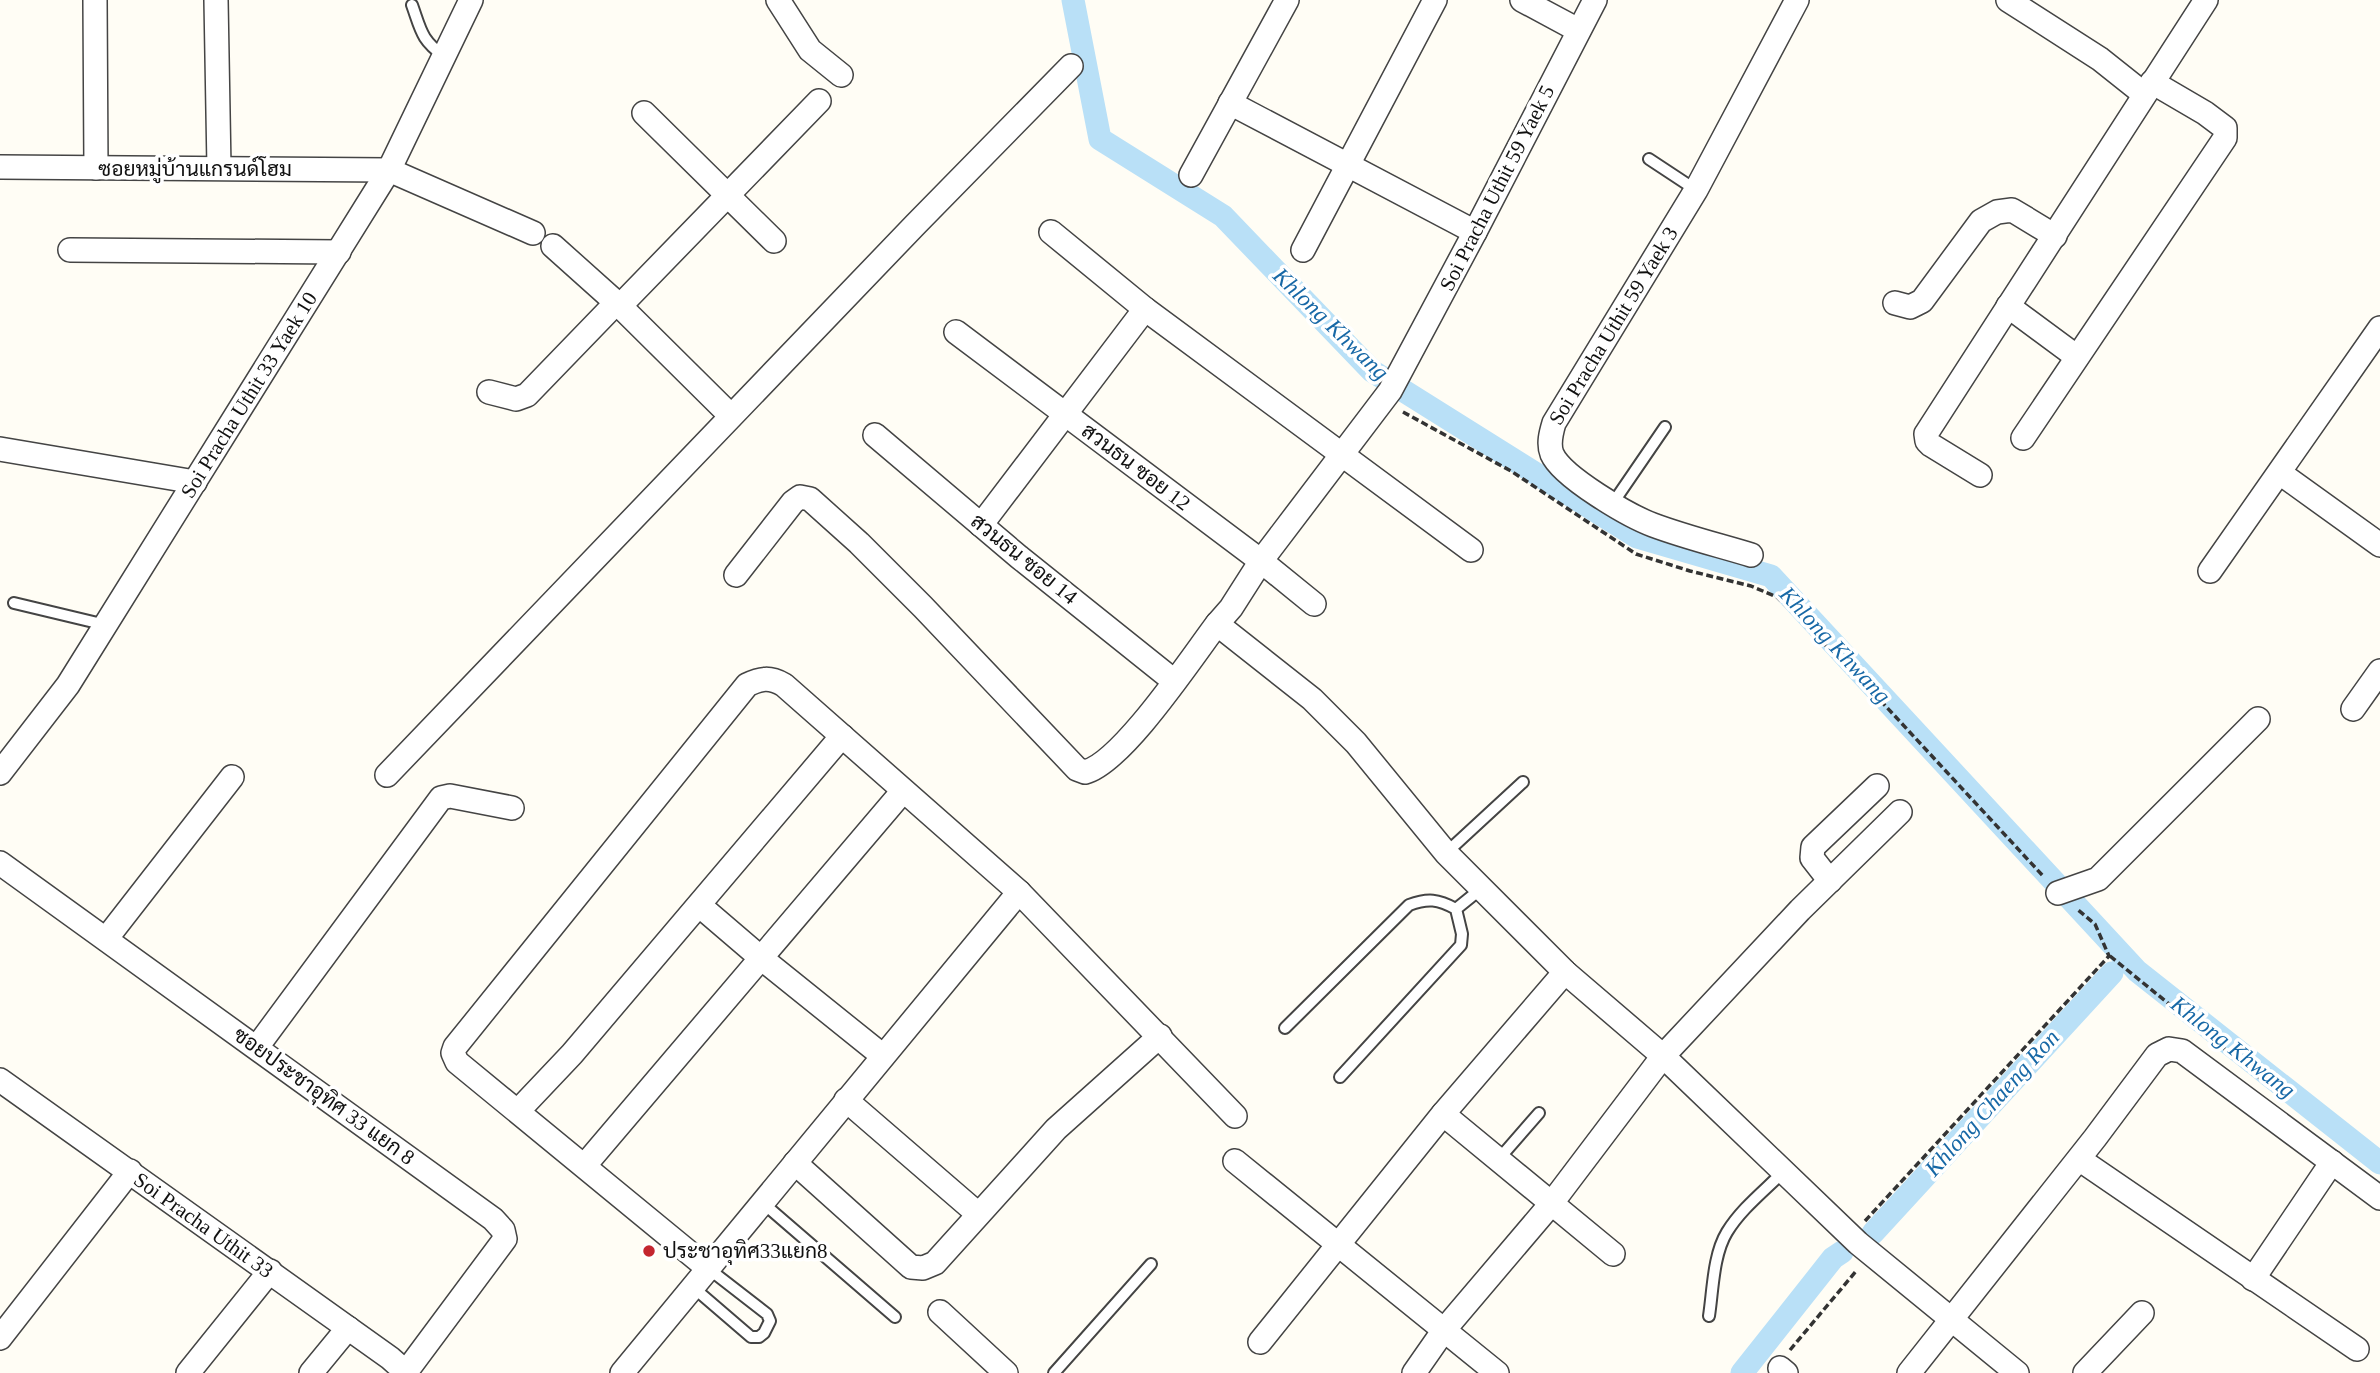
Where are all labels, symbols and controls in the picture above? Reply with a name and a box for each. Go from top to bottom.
street label: Soi Pracha Uthit 59 Yaek 5 [1435,81,1559,295]
street label: ซอยหมู่บ้านแกรนด์โฮม [98,155,292,184]
street label: Soi Pracha Uthit 59 Yaek 3 [1544,222,1683,429]
water label: Khlong Khwang [1268,262,1394,385]
street label: Soi Pracha Uthit 33 Yaek 10 [176,288,322,502]
street label: สวนธน ซอย 12 [1077,418,1195,516]
street label: สวนธน ซอย 14 [966,509,1082,609]
water label: Khlong Khwang [1774,581,1895,708]
water label: Khlong Khwang [2165,990,2300,1103]
street label: ซอยประชาอุทิศ 33 แยก 8 [228,1022,419,1171]
water label: Khlong Chaeng Ron [1919,1025,2064,1182]
street label: Soi Pracha Uthit 33 [129,1167,278,1283]
place label: ประชาอุทิศ33แยก8 [663,1239,828,1265]
marker: ประชาอุทิศ33แยก8 [641,1243,657,1259]

